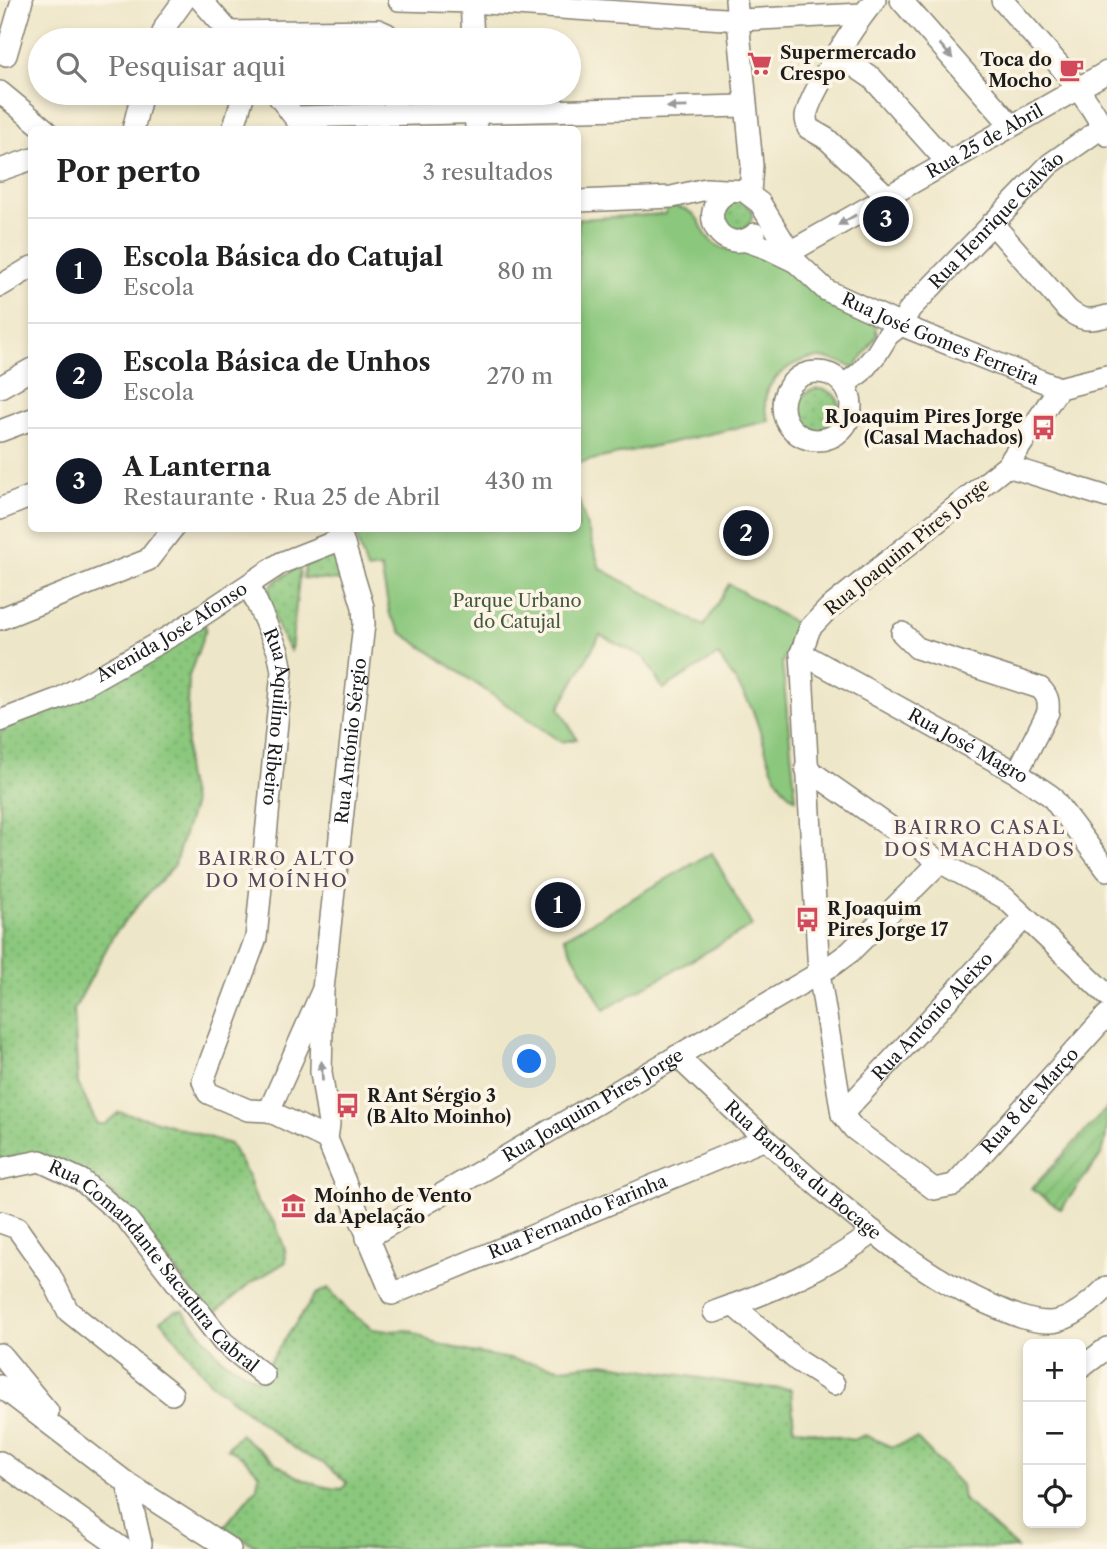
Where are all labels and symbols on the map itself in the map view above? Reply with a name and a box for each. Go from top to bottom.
place label: Supermercado Crespo [780,42,916,85]
one-way arrow [938,42,954,60]
supermarket icon: Supermercado Crespo [746,49,774,77]
place label: Toca do Mocho [980,49,1052,92]
cafe icon: Toca do Mocho [1058,56,1086,84]
street label: Rua 25 de Abril [922,99,1047,183]
one-way arrow [666,101,688,113]
street label: Rua Henrique Galvão [924,147,1068,294]
pin: 3 [863,193,909,245]
one-way arrow [837,214,856,226]
street label: Rua José Gomes Ferreira [838,288,1043,390]
place label: R Joaquim Pires Jorge (Casal Machados) [825,406,1023,449]
bus stop icon: R Joaquim Pires Jorge (Casal Machados) [1029,413,1057,441]
street label: Rua Joaquim Pires Jorge [820,474,994,620]
pin: 2 [723,507,769,559]
street label: Avenida José Afonso [91,577,251,687]
park label: Parque Urbano do Catujal [453,590,581,633]
street label: Rua Aquilíno Ribeiro [258,625,294,807]
street label: Rua António Sérgio [331,657,371,825]
street label: Rua José Magro [904,704,1032,788]
district label: BAIRRO CASAL DOS MACHADOS [884,816,1076,861]
district label: BAIRRO ALTO DO MOÍNHO [198,847,356,892]
pin: 1 [535,879,581,931]
place label: R Joaquim Pires Jorge 17 [827,898,949,941]
bus stop icon: R Joaquim Pires Jorge 17 [793,905,821,933]
street label: Rua António Aleixo [868,948,997,1085]
street label: Rua 8 de Março [976,1043,1083,1158]
street label: Rua Joaquim Pires Jorge [499,1044,687,1167]
your location [512,1044,546,1078]
one-way arrow [316,1060,327,1082]
place label: R Ant Sérgio 3 (B Alto Moinho) [367,1085,511,1128]
bus stop icon: R Ant Sérgio 3 (B Alto Moinho) [333,1092,361,1120]
street label: Rua Barbosa du Bocage [720,1096,886,1245]
street label: Rua Comandante Sacadura Cabral [45,1155,263,1377]
street label: Rua Fernando Farinha [485,1170,671,1264]
place label: Moínho de Vento da Apelação [314,1185,472,1228]
museum icon: Moínho de Vento da Apelação [280,1192,308,1220]

